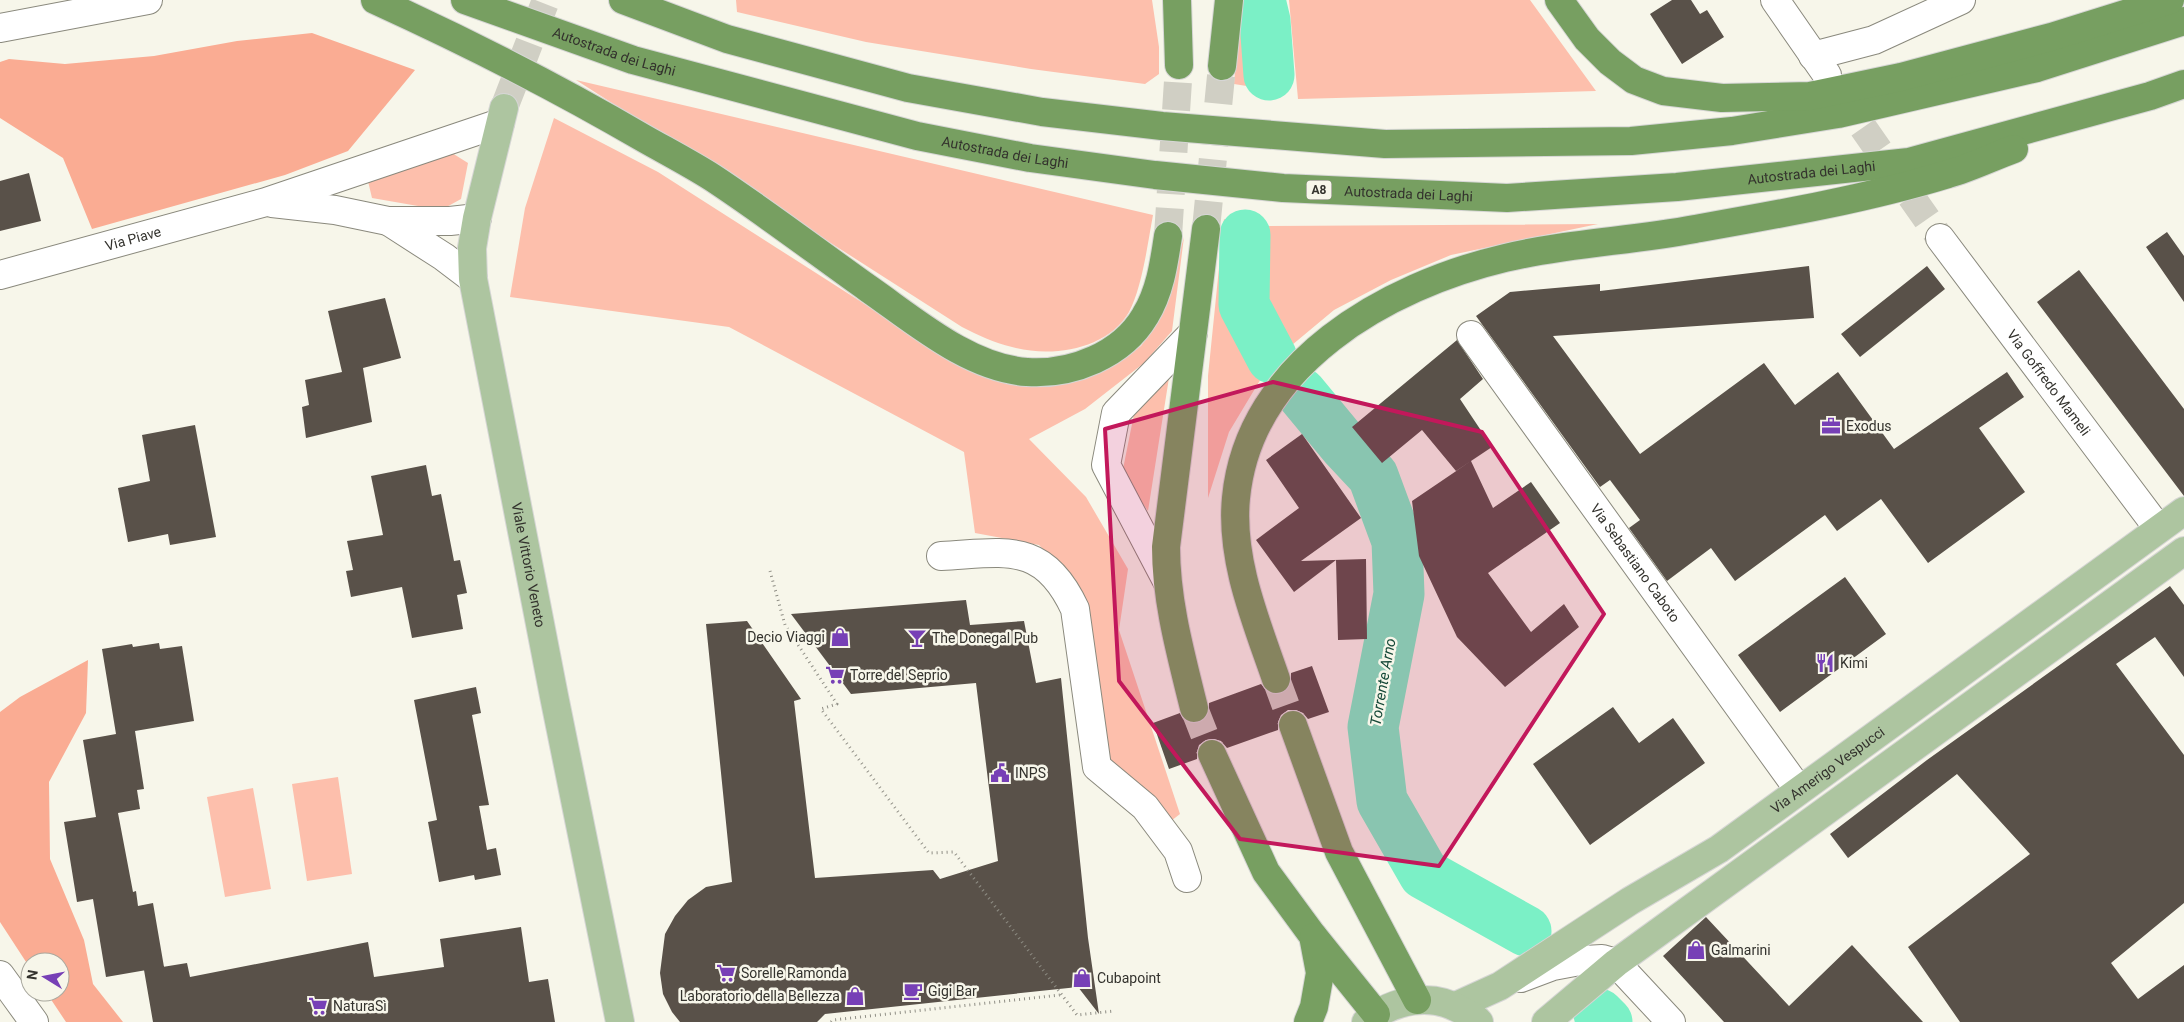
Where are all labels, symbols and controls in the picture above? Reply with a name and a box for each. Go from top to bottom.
street label: Autostrada dei Laghi [551,24,677,79]
street label: Autostrada dei Laghi [940,133,1070,171]
street label: Autostrada dei Laghi [1747,158,1876,187]
road number: A8 [1306,180,1332,200]
street label: Autostrada dei Laghi [1344,183,1473,204]
street label: Via Piave [103,223,163,254]
street label: Via Goffredo Mameli [2004,326,2094,439]
office icon: Exodus [1820,415,1842,437]
place label: Exodus [1846,418,1892,434]
street label: Viale Vittorio Veneto [509,501,549,629]
street label: Via Sebastiano Caboto [1587,501,1683,625]
shop icon: Decio Viaggi [829,626,851,648]
bar icon: The Donegal Pub [906,627,928,649]
place label: Decio Viaggi [747,629,825,645]
place label: The Donegal Pub [932,630,1038,646]
water label: Torrente Arno [1366,637,1400,727]
restaurant icon: Kimi [1814,652,1836,674]
place label: Kimi [1840,655,1868,671]
supermarket icon: Torre del Seprio [824,664,846,686]
place label: Torre del Seprio [850,667,948,683]
street label: Via Amerigo Vespucci [1768,723,1888,817]
public building icon: INPS [989,762,1011,784]
place label: INPS [1015,765,1046,781]
shop icon: Galmarini [1685,939,1707,961]
place label: Galmarini [1711,942,1771,958]
north arrow [20,952,70,1002]
supermarket icon: Sorelle Ramonda [715,962,737,984]
place label: Sorelle Ramonda [741,965,847,981]
shop icon: Cubapoint [1071,967,1093,989]
text: N [23,968,41,981]
place label: Cubapoint [1097,970,1161,986]
cafe icon: Gigi Bar [902,980,924,1002]
place label: Gigi Bar [928,983,977,999]
shop icon: Laboratorio della Bellezza [844,985,866,1007]
place label: Laboratorio della Bellezza [680,988,840,1004]
supermarket icon: NaturaSì [307,995,329,1017]
place label: NaturaSì [333,998,387,1014]

